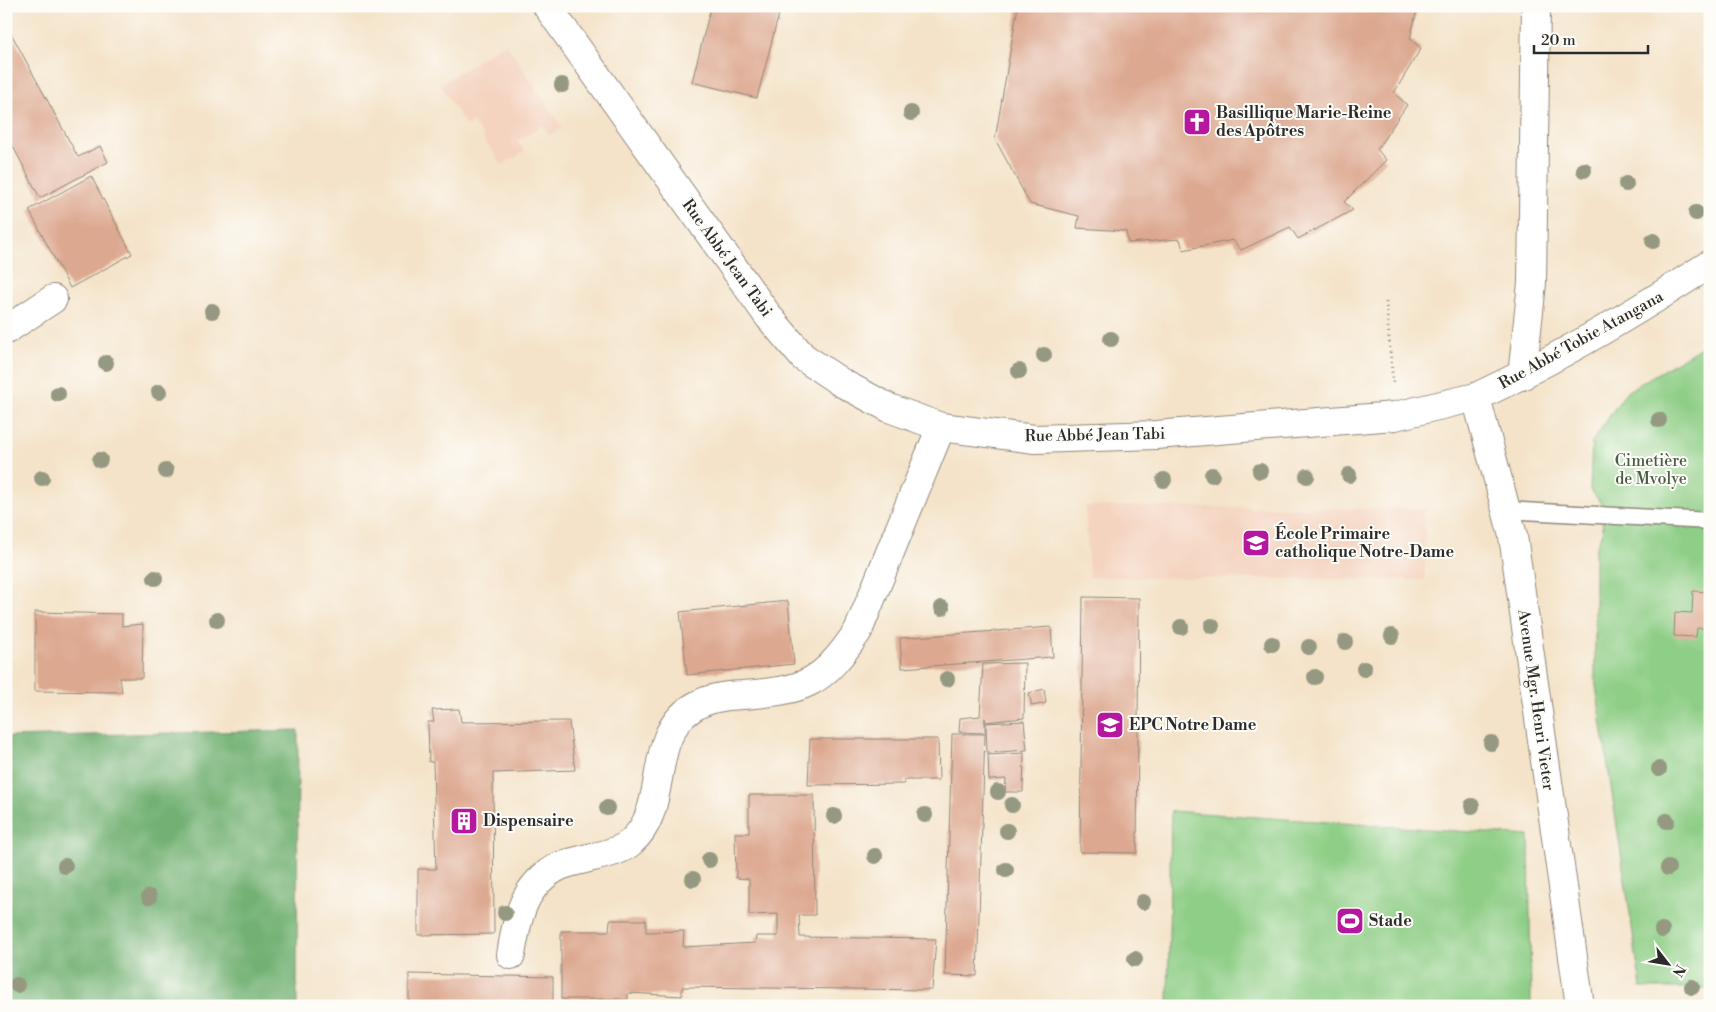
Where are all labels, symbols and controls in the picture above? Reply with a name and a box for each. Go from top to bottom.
scale bar [1534,22,1647,54]
text: 20 m [1541,31,1576,50]
place label: Basillique Marie-Reine des Apôtres [1216,103,1392,141]
church icon: Basillique Marie-Reine des Apôtres [1182,107,1212,137]
street label: Rue Abbé Jean Tabi [678,195,776,321]
street label: Rue Abbé Tobie Atangana [1495,286,1668,394]
street label: Rue Abbé Jean Tabi [1025,424,1165,446]
park label: Cimetière de Mvolye [1615,451,1687,489]
place label: École Primaire catholique Notre-Dame [1275,522,1454,562]
school or university icon: École Primaire catholique Notre-Dame [1241,528,1271,558]
street label: Avenue Mgr. Henri Vieter [1513,607,1559,792]
school or university icon: EPC Notre Dame [1095,710,1125,740]
place label: EPC Notre Dame [1129,715,1257,735]
building icon: Dispensaire [449,806,479,836]
place label: Dispensaire [483,811,574,831]
sports icon: Stade [1335,906,1365,936]
place label: Stade [1369,911,1412,931]
north arrow [1644,940,1694,990]
text: N [1668,961,1689,980]

